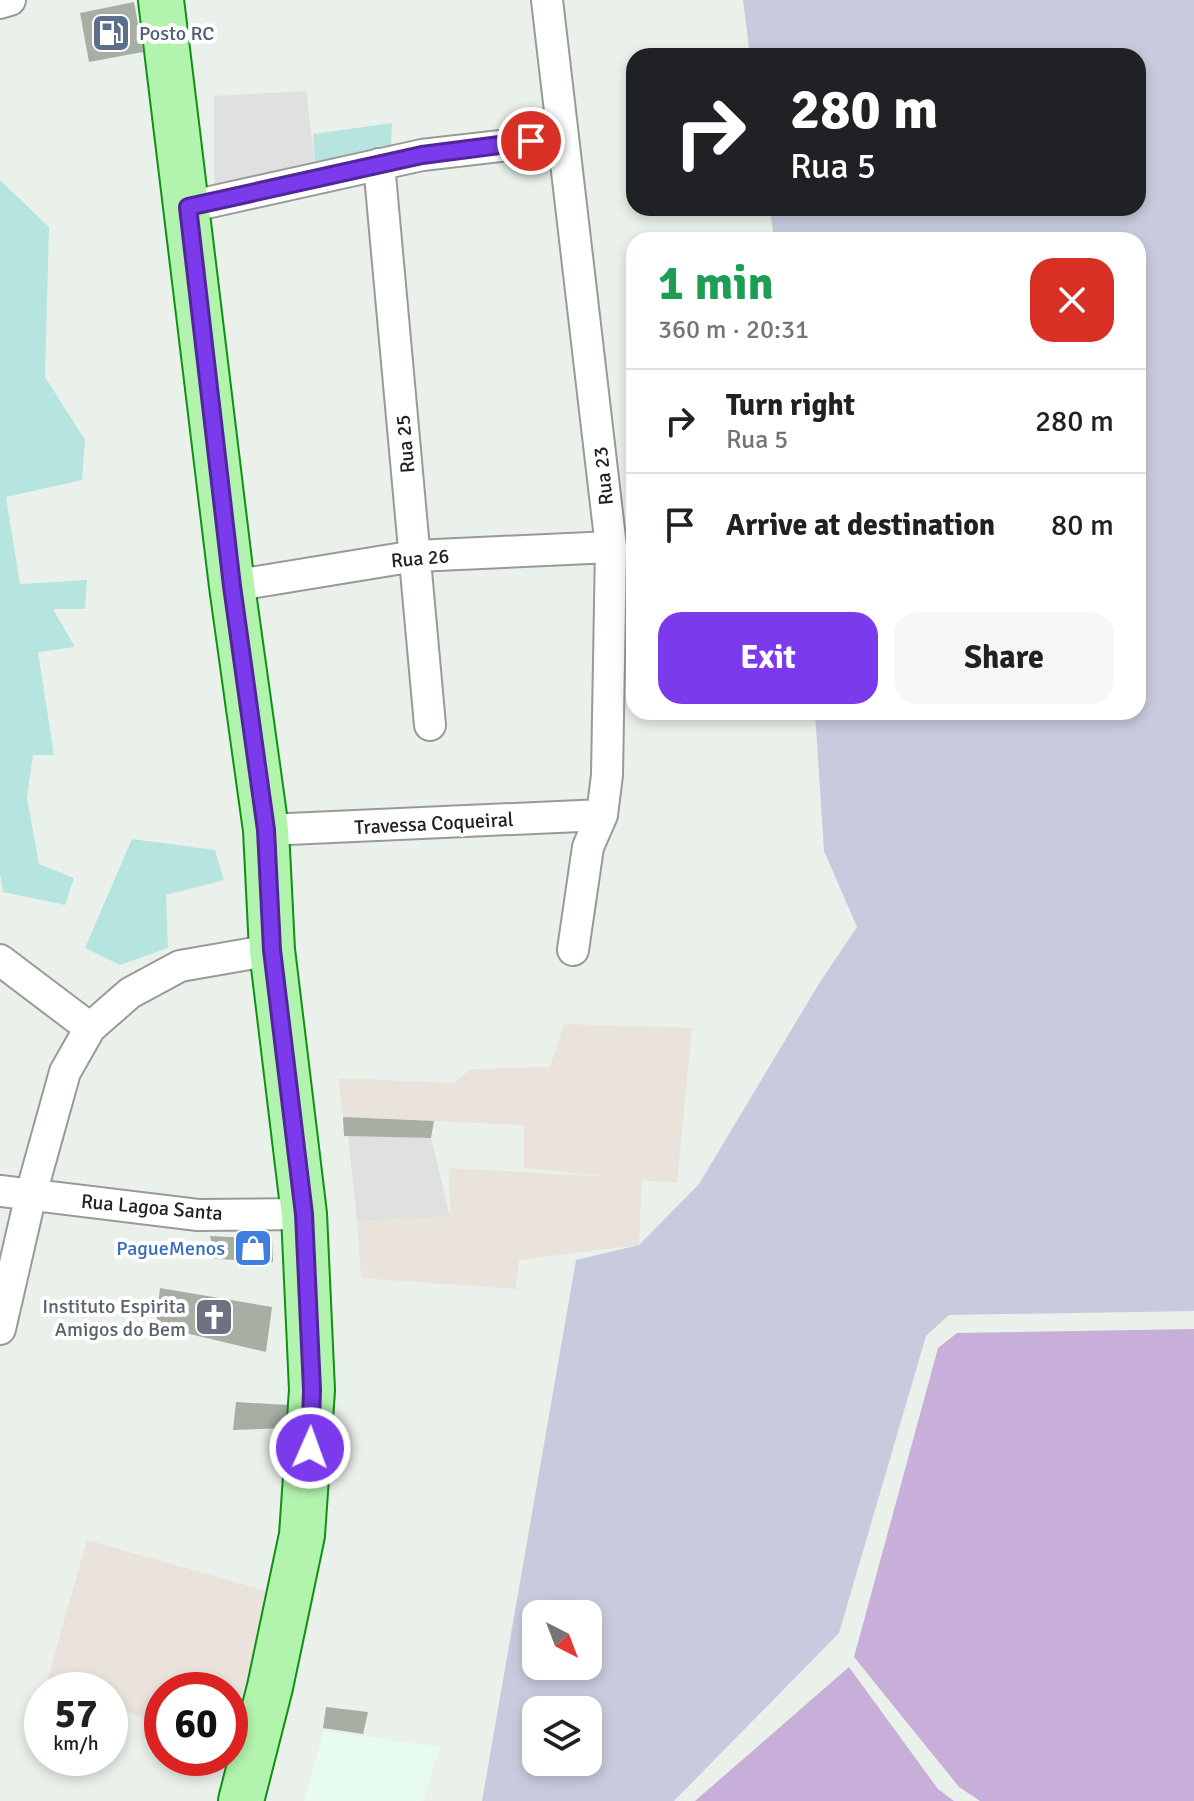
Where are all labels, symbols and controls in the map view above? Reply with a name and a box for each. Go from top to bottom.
fuel station icon: Posto RC [90,12,132,54]
place label: Posto RC [139,21,214,46]
text: 280 m [790,75,938,144]
icon: right [658,80,762,184]
pin [497,107,565,175]
icon: arrive [509,119,553,163]
text: Rua 5 [790,144,876,189]
text: 1 min [658,254,774,313]
button: close [1030,258,1114,342]
text: 360 m · 20:31 [658,314,809,346]
text: Turn right [726,387,855,424]
icon: right [658,399,702,443]
text: 280 m [1035,403,1114,440]
street label: Rua 25 [390,414,421,474]
text: Rua 5 [726,424,788,456]
street label: Rua 23 [588,445,619,506]
icon: arrive [658,503,702,547]
text: Arrive at destination [726,507,995,544]
text: 80 m [1051,507,1114,544]
street label: Rua 26 [390,543,450,574]
button: Exit [658,612,878,704]
button: Share [894,612,1114,704]
street label: Travessa Coqueiral [354,807,514,840]
street label: Rua Lagoa Santa [80,1189,224,1226]
shop icon: PagueMenos [232,1227,274,1269]
place label: PagueMenos [116,1236,225,1261]
place label: Instituto Espirita Amigos do Bem [42,1294,186,1342]
church icon: Instituto Espirita Amigos do Bem [193,1296,235,1338]
position arrow [268,1406,352,1490]
north arrow [522,1600,602,1680]
map controls [522,1600,602,1776]
speed limit sign: 60 [144,1672,248,1776]
text: 57 [54,1689,98,1739]
button: layers [522,1696,602,1776]
text: km/h [53,1731,99,1756]

